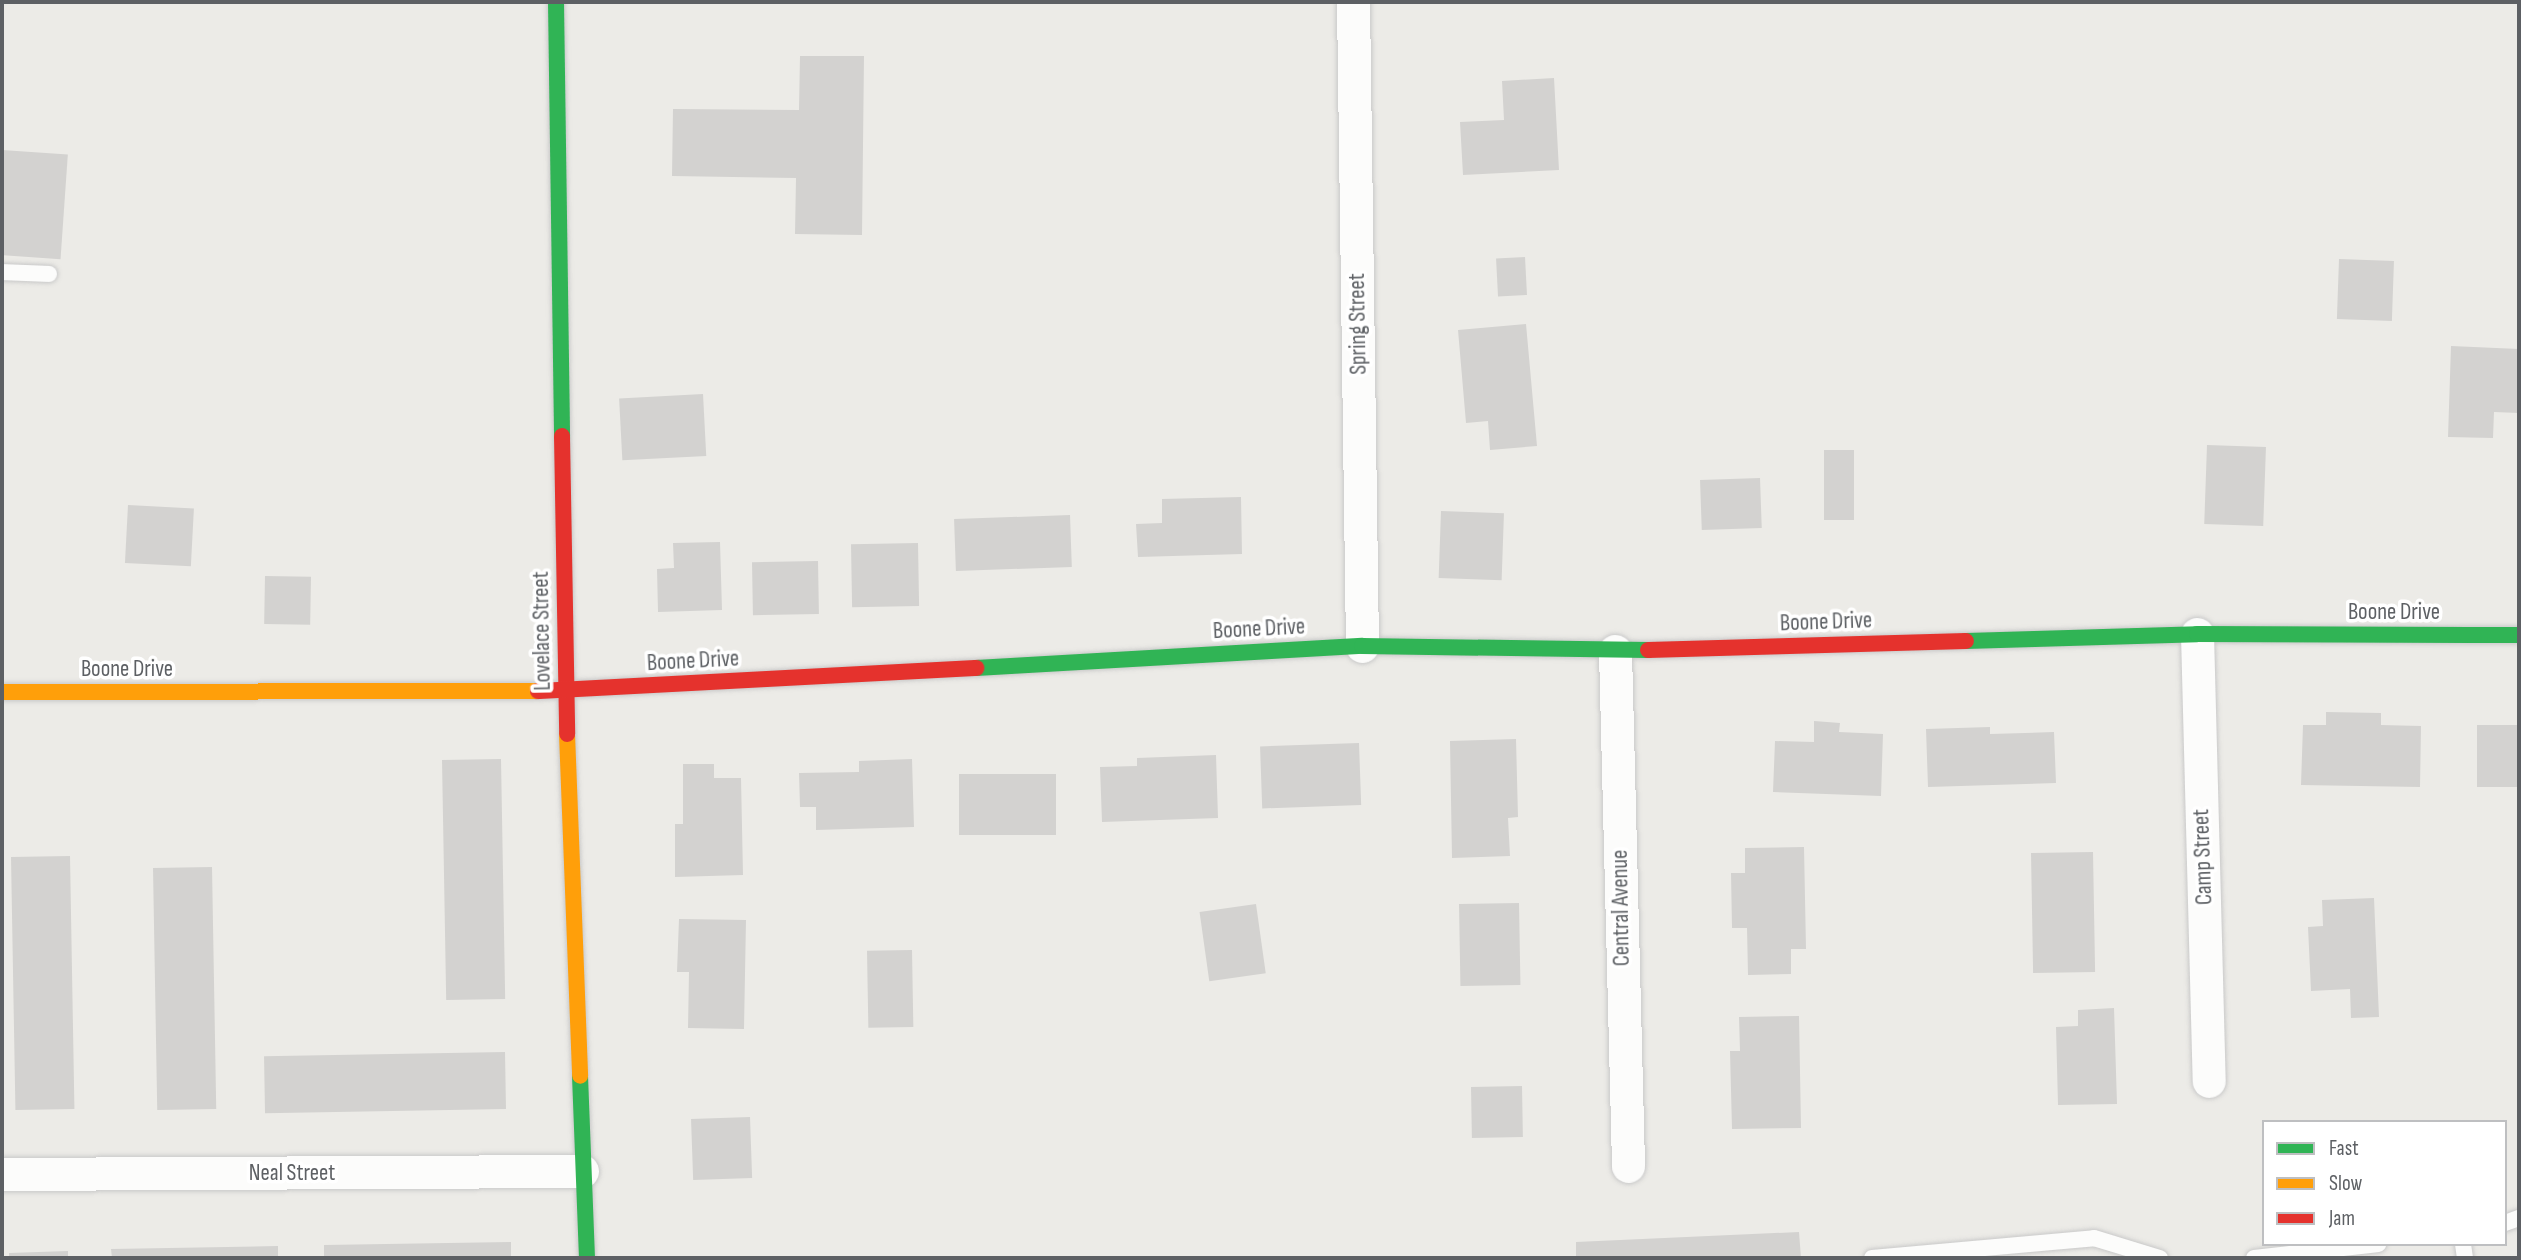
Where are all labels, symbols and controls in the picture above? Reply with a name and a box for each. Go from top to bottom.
street label: Spring Street [1343,273,1373,375]
street label: Lovelace Street [527,571,557,691]
street label: Boone Drive [2348,598,2440,626]
street label: Boone Drive [1779,607,1873,637]
street label: Boone Drive [1212,613,1306,645]
street label: Boone Drive [646,645,740,677]
street label: Boone Drive [81,655,173,683]
street label: Camp Street [2188,809,2218,905]
street label: Central Avenue [1606,850,1636,966]
legend [2262,1120,2507,1246]
text: Fast [2329,1136,2359,1161]
street label: Neal Street [249,1159,335,1187]
text: Slow [2329,1171,2362,1196]
text: Jam [2329,1206,2355,1231]

